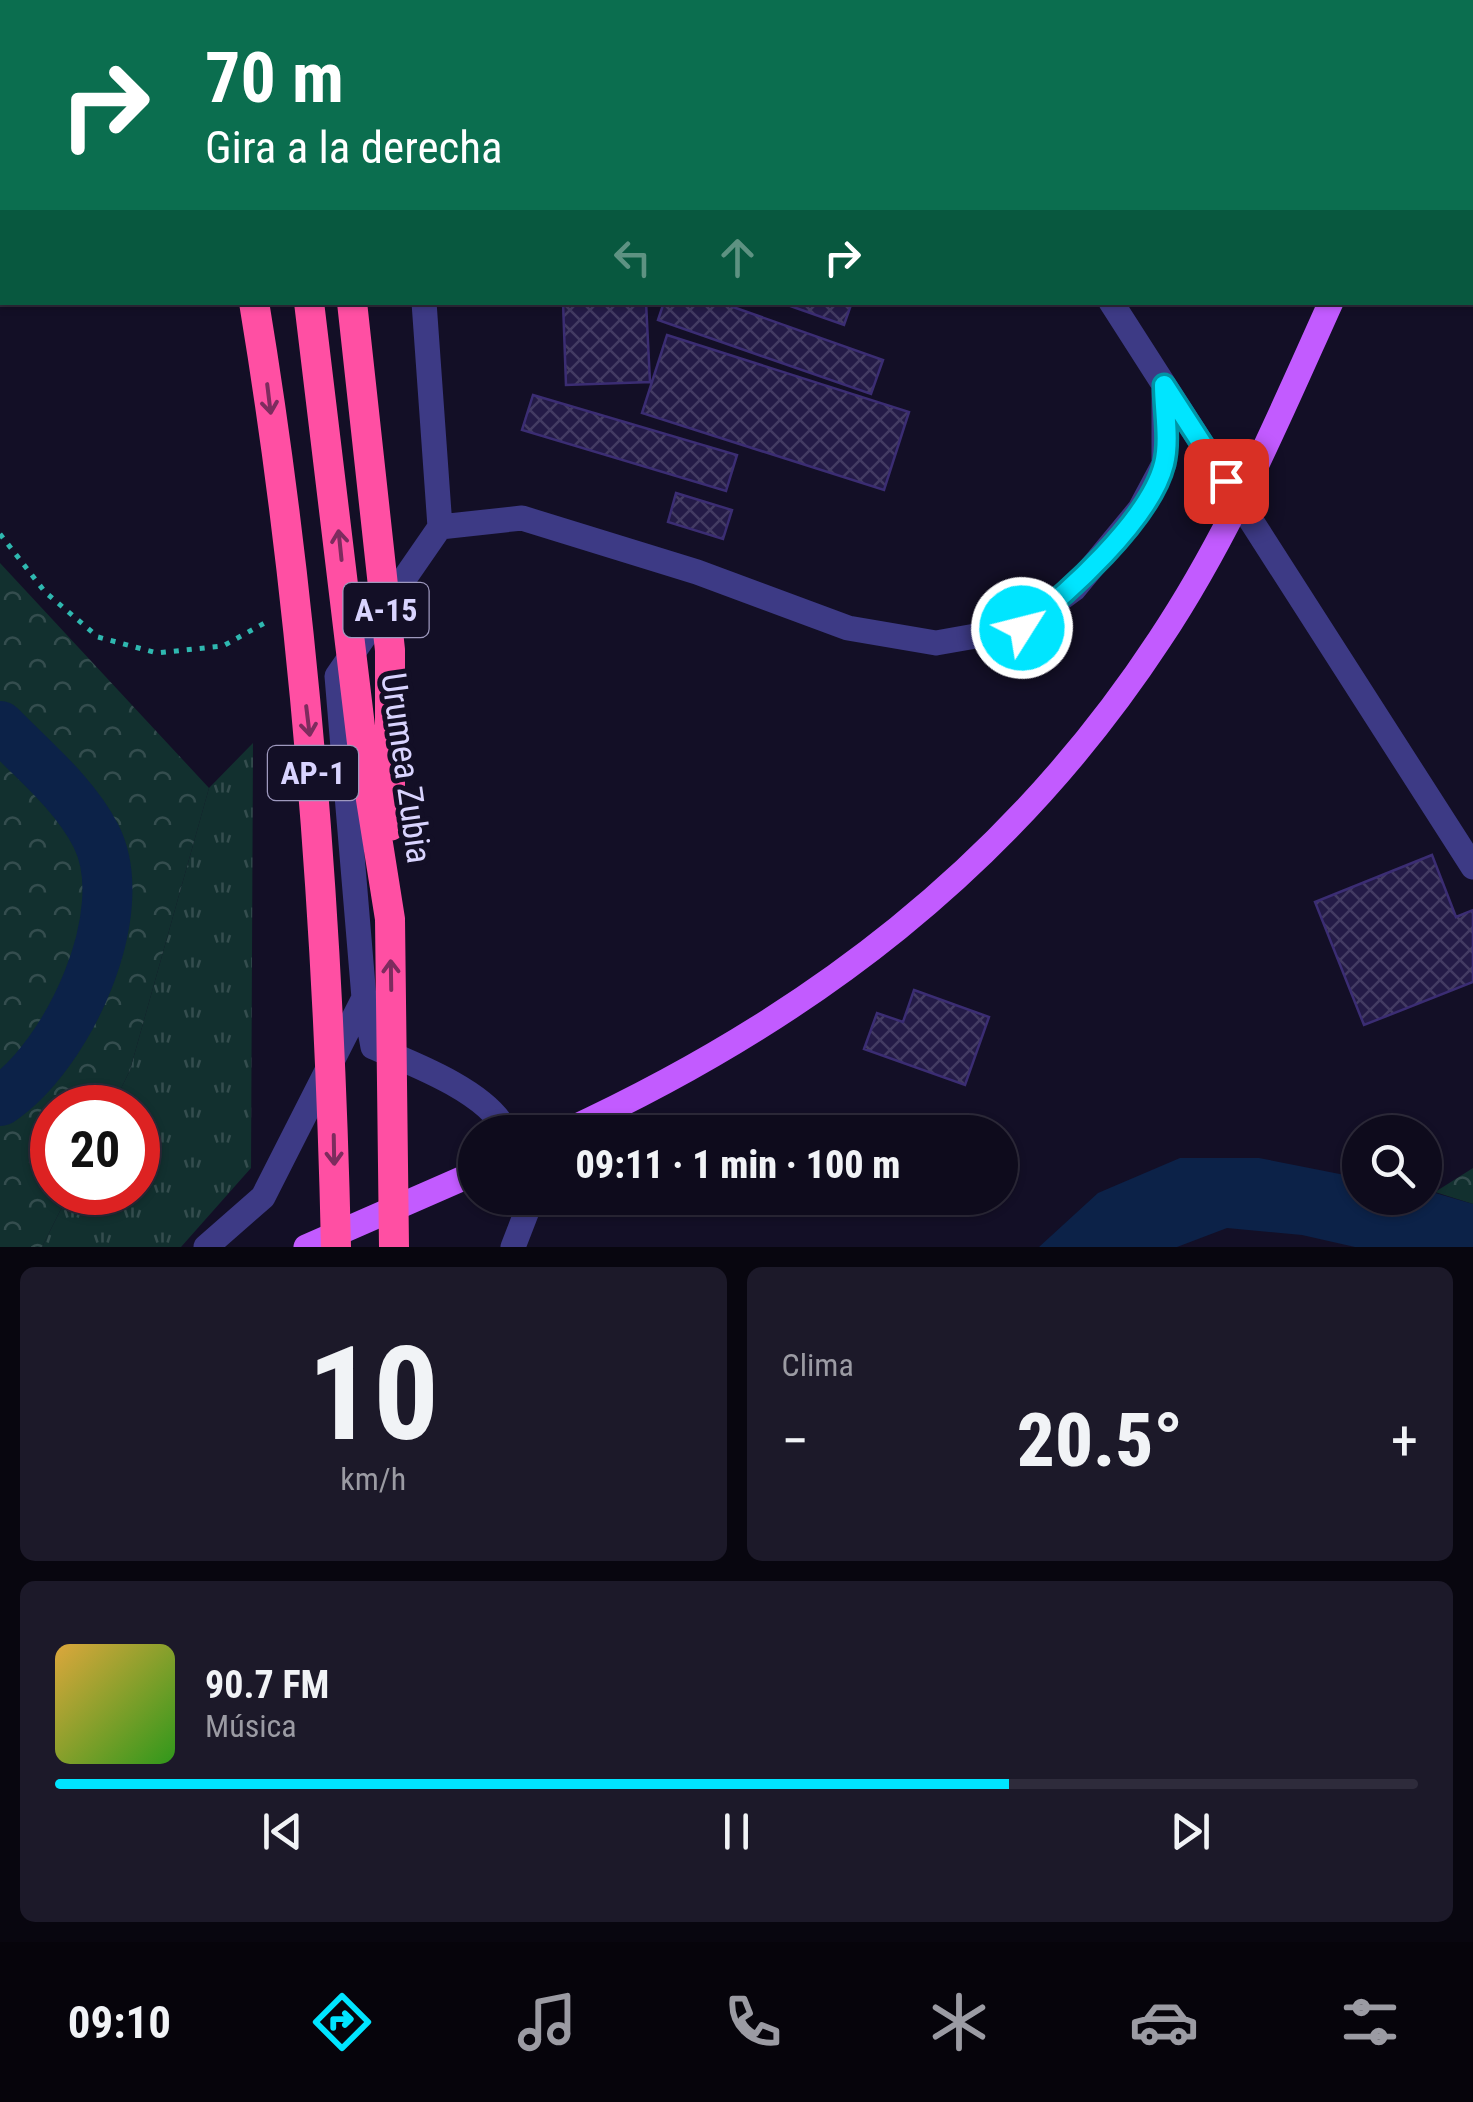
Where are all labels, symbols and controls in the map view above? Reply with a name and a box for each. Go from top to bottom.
text: 70 m [205,37,344,119]
icon: right [40,40,170,170]
text: Gira a la derecha [205,121,503,174]
icon: left [605,230,660,285]
icon: ahead [710,230,765,285]
icon: right [815,230,870,285]
one-way arrow [260,382,279,414]
pin [1184,439,1269,524]
icon: arrive [1199,454,1254,509]
one-way arrow [330,529,349,561]
position arrow [970,576,1074,680]
road number: A-15 [344,583,428,637]
street label: Urumea Zubia [372,670,440,866]
one-way arrow [299,705,318,737]
road number: AP-1 [268,746,358,800]
one-way arrow [381,959,400,991]
speed limit sign: 20 [30,1085,160,1215]
map controls [1342,1115,1442,1215]
button: search [1342,1115,1442,1215]
one-way arrow [324,1134,344,1166]
text: 09:11 · 1 min · 100 m [576,1143,900,1187]
text: 10 [308,1318,439,1471]
text: Clima [782,1346,854,1384]
text: 20.5° [1017,1396,1183,1484]
text: − [782,1409,809,1473]
text: + [1391,1409,1418,1473]
text: km/h [340,1460,406,1498]
text: 90.7 FM [205,1663,329,1707]
text: Música [205,1707,297,1745]
icon: previous [255,1804,310,1859]
icon: pause [709,1804,764,1859]
icon: next [1163,1804,1218,1859]
icon: directions [307,1987,377,2057]
icon: music [512,1987,582,2057]
icon: phone [718,1987,788,2057]
icon: climate [924,1987,994,2057]
icon: car [1129,1987,1199,2057]
icon: filters [1335,1987,1405,2057]
text: 09:10 [68,1996,171,2049]

